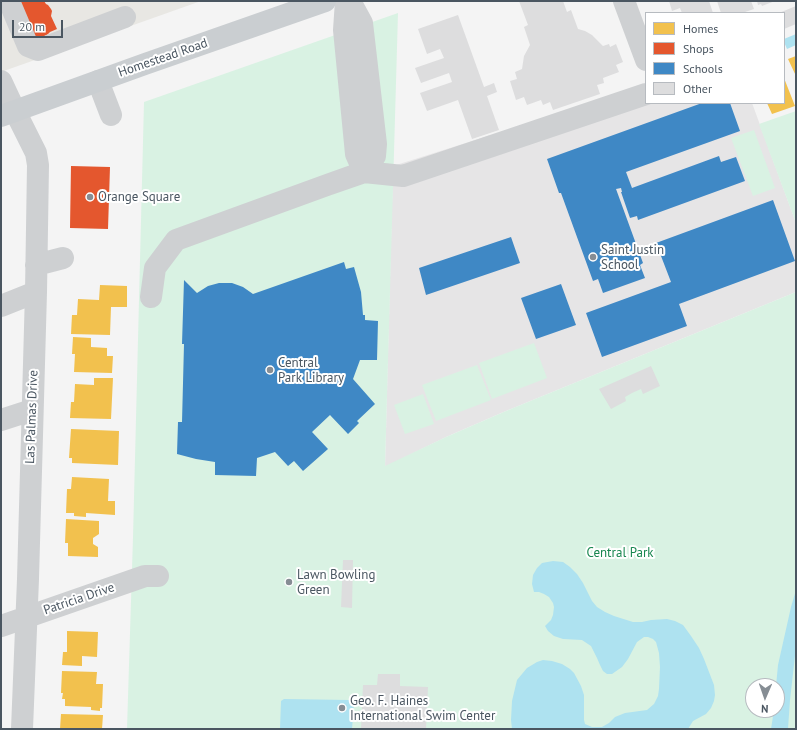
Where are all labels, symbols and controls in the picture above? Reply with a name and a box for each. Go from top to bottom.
scale bar [14,12,65,38]
legend [645,12,785,104]
text: 20 m [19,19,45,34]
text: Homes [683,21,718,36]
street label: Homestead Road [116,35,210,81]
text: Shops [683,41,714,56]
text: Schools [683,61,723,76]
text: Other [683,81,712,96]
place label: Orange Square [98,189,180,205]
marker: Orange Square [85,192,95,202]
place label: Saint Justin School [601,242,664,273]
marker: Saint Justin School [588,252,598,262]
place label: Central Park Library [278,355,344,386]
marker: Central Park Library [265,365,275,375]
street label: Las Palmas Drive [23,370,41,464]
park label: Central Park [586,545,654,561]
place label: Lawn Bowling Green [297,567,375,598]
marker: Lawn Bowling Green [284,577,294,587]
street label: Patricia Drive [41,580,117,618]
north arrow [745,678,785,718]
place label: Geo. F. Haines International Swim Center [350,693,495,724]
text: N [761,702,768,716]
marker: Geo. F. Haines International Swim Center [337,703,347,713]

